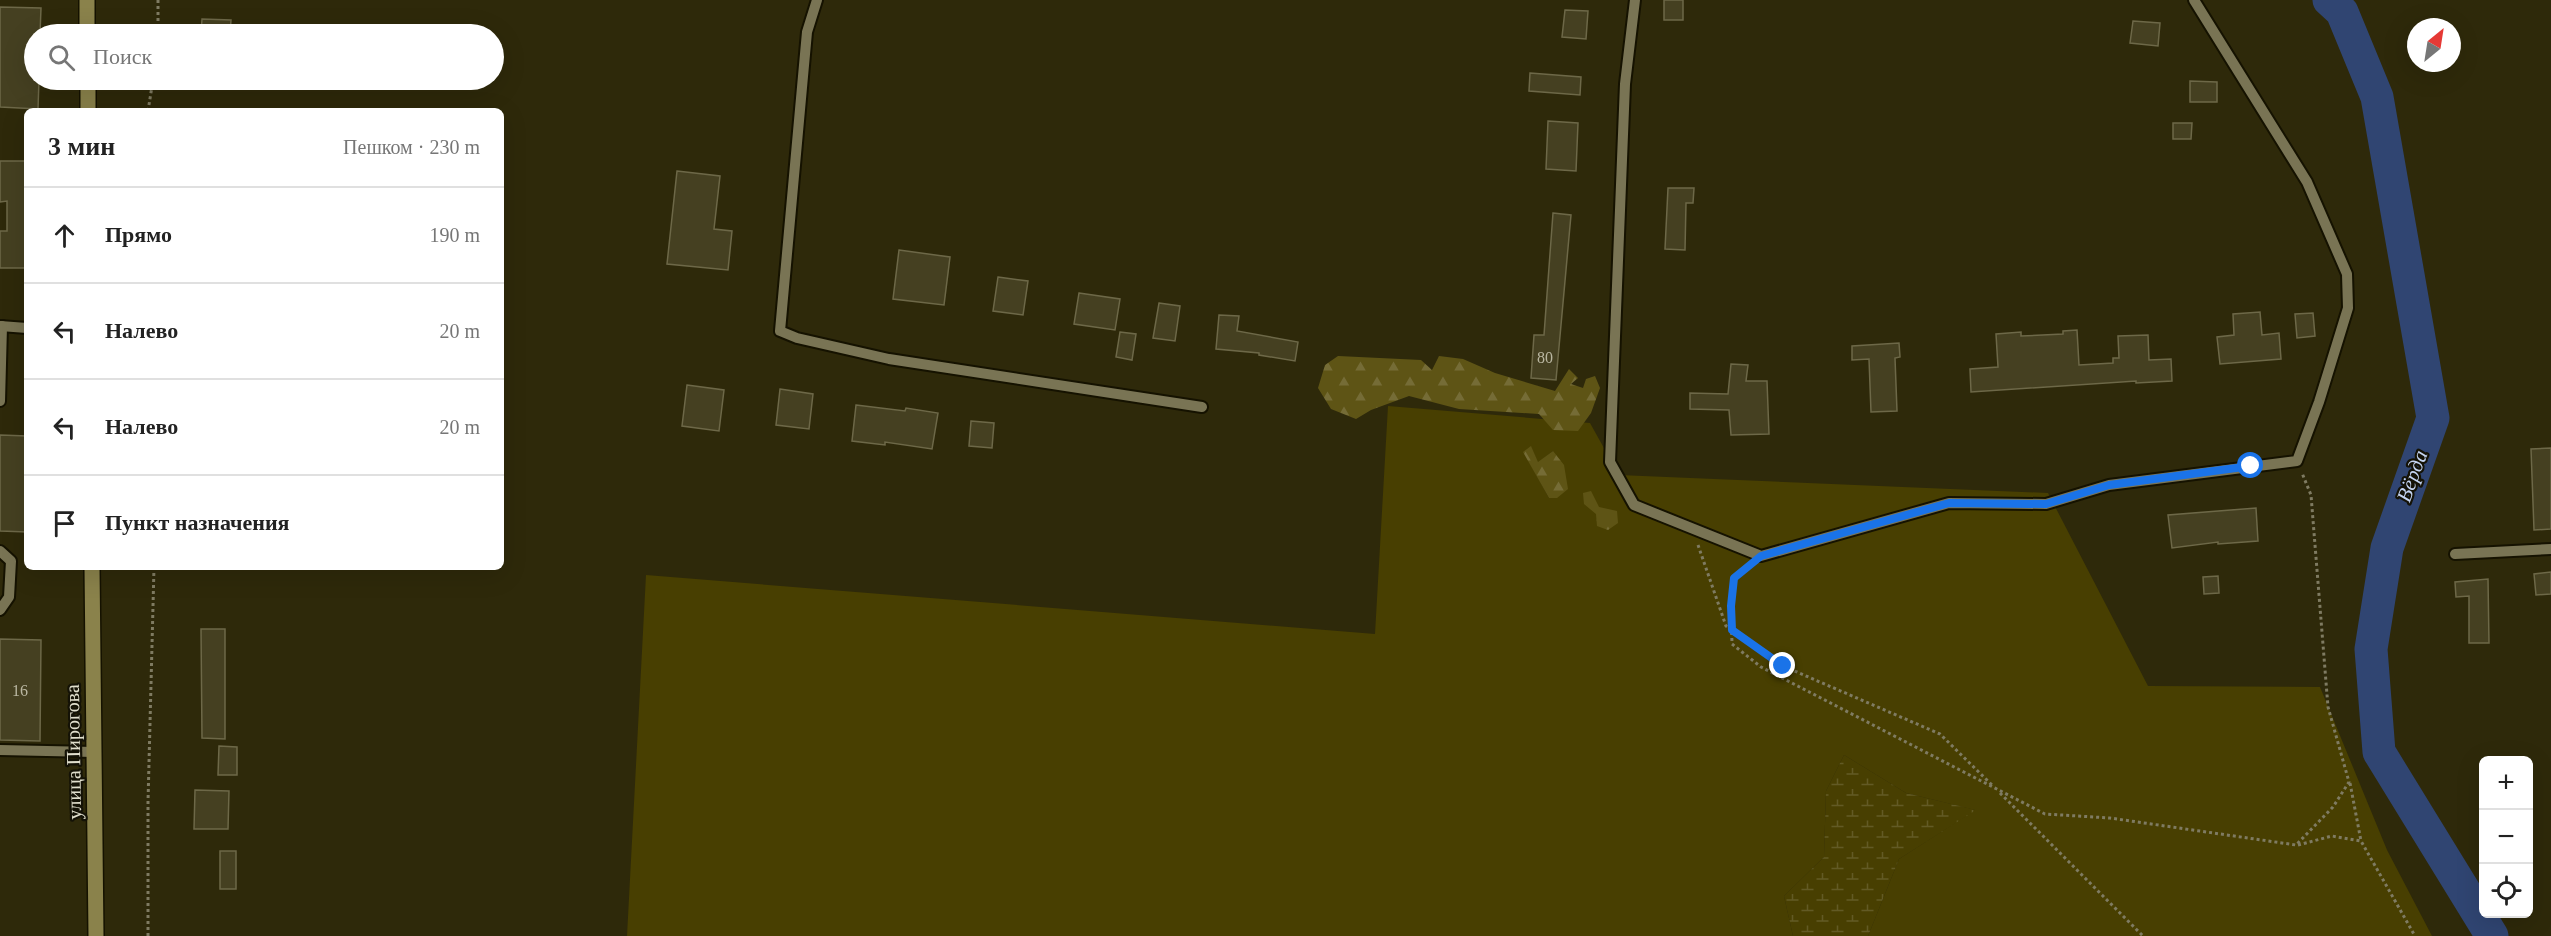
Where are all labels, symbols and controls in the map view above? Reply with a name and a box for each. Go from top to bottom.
north arrow [2407,18,2461,72]
search box [24,24,504,90]
icon: search [45,41,78,74]
text: Поиск [93,44,152,69]
text: 3 мин [48,132,115,161]
text: Пешком · 230 m [343,136,480,158]
icon: ahead [48,219,81,252]
text: Прямо [105,222,172,247]
text: 190 m [429,224,480,246]
icon: left [48,315,81,348]
text: Налево [105,318,178,343]
text: 20 m [439,320,480,342]
house number: 80 [1537,349,1553,366]
icon: left [48,411,81,444]
text: Налево [105,414,178,439]
text: 20 m [439,416,480,438]
water label: Вёрда [2392,447,2432,505]
route start [2237,452,2263,478]
icon: arrive [48,507,81,540]
text: Пункт назначения [105,510,290,535]
route end [1769,652,1795,678]
house number: 16 [12,682,28,699]
street label: улица Пирогова [61,684,86,820]
map controls [2479,756,2533,918]
button: + [2479,756,2533,810]
button: − [2479,810,2533,864]
button: locate [2479,864,2533,918]

